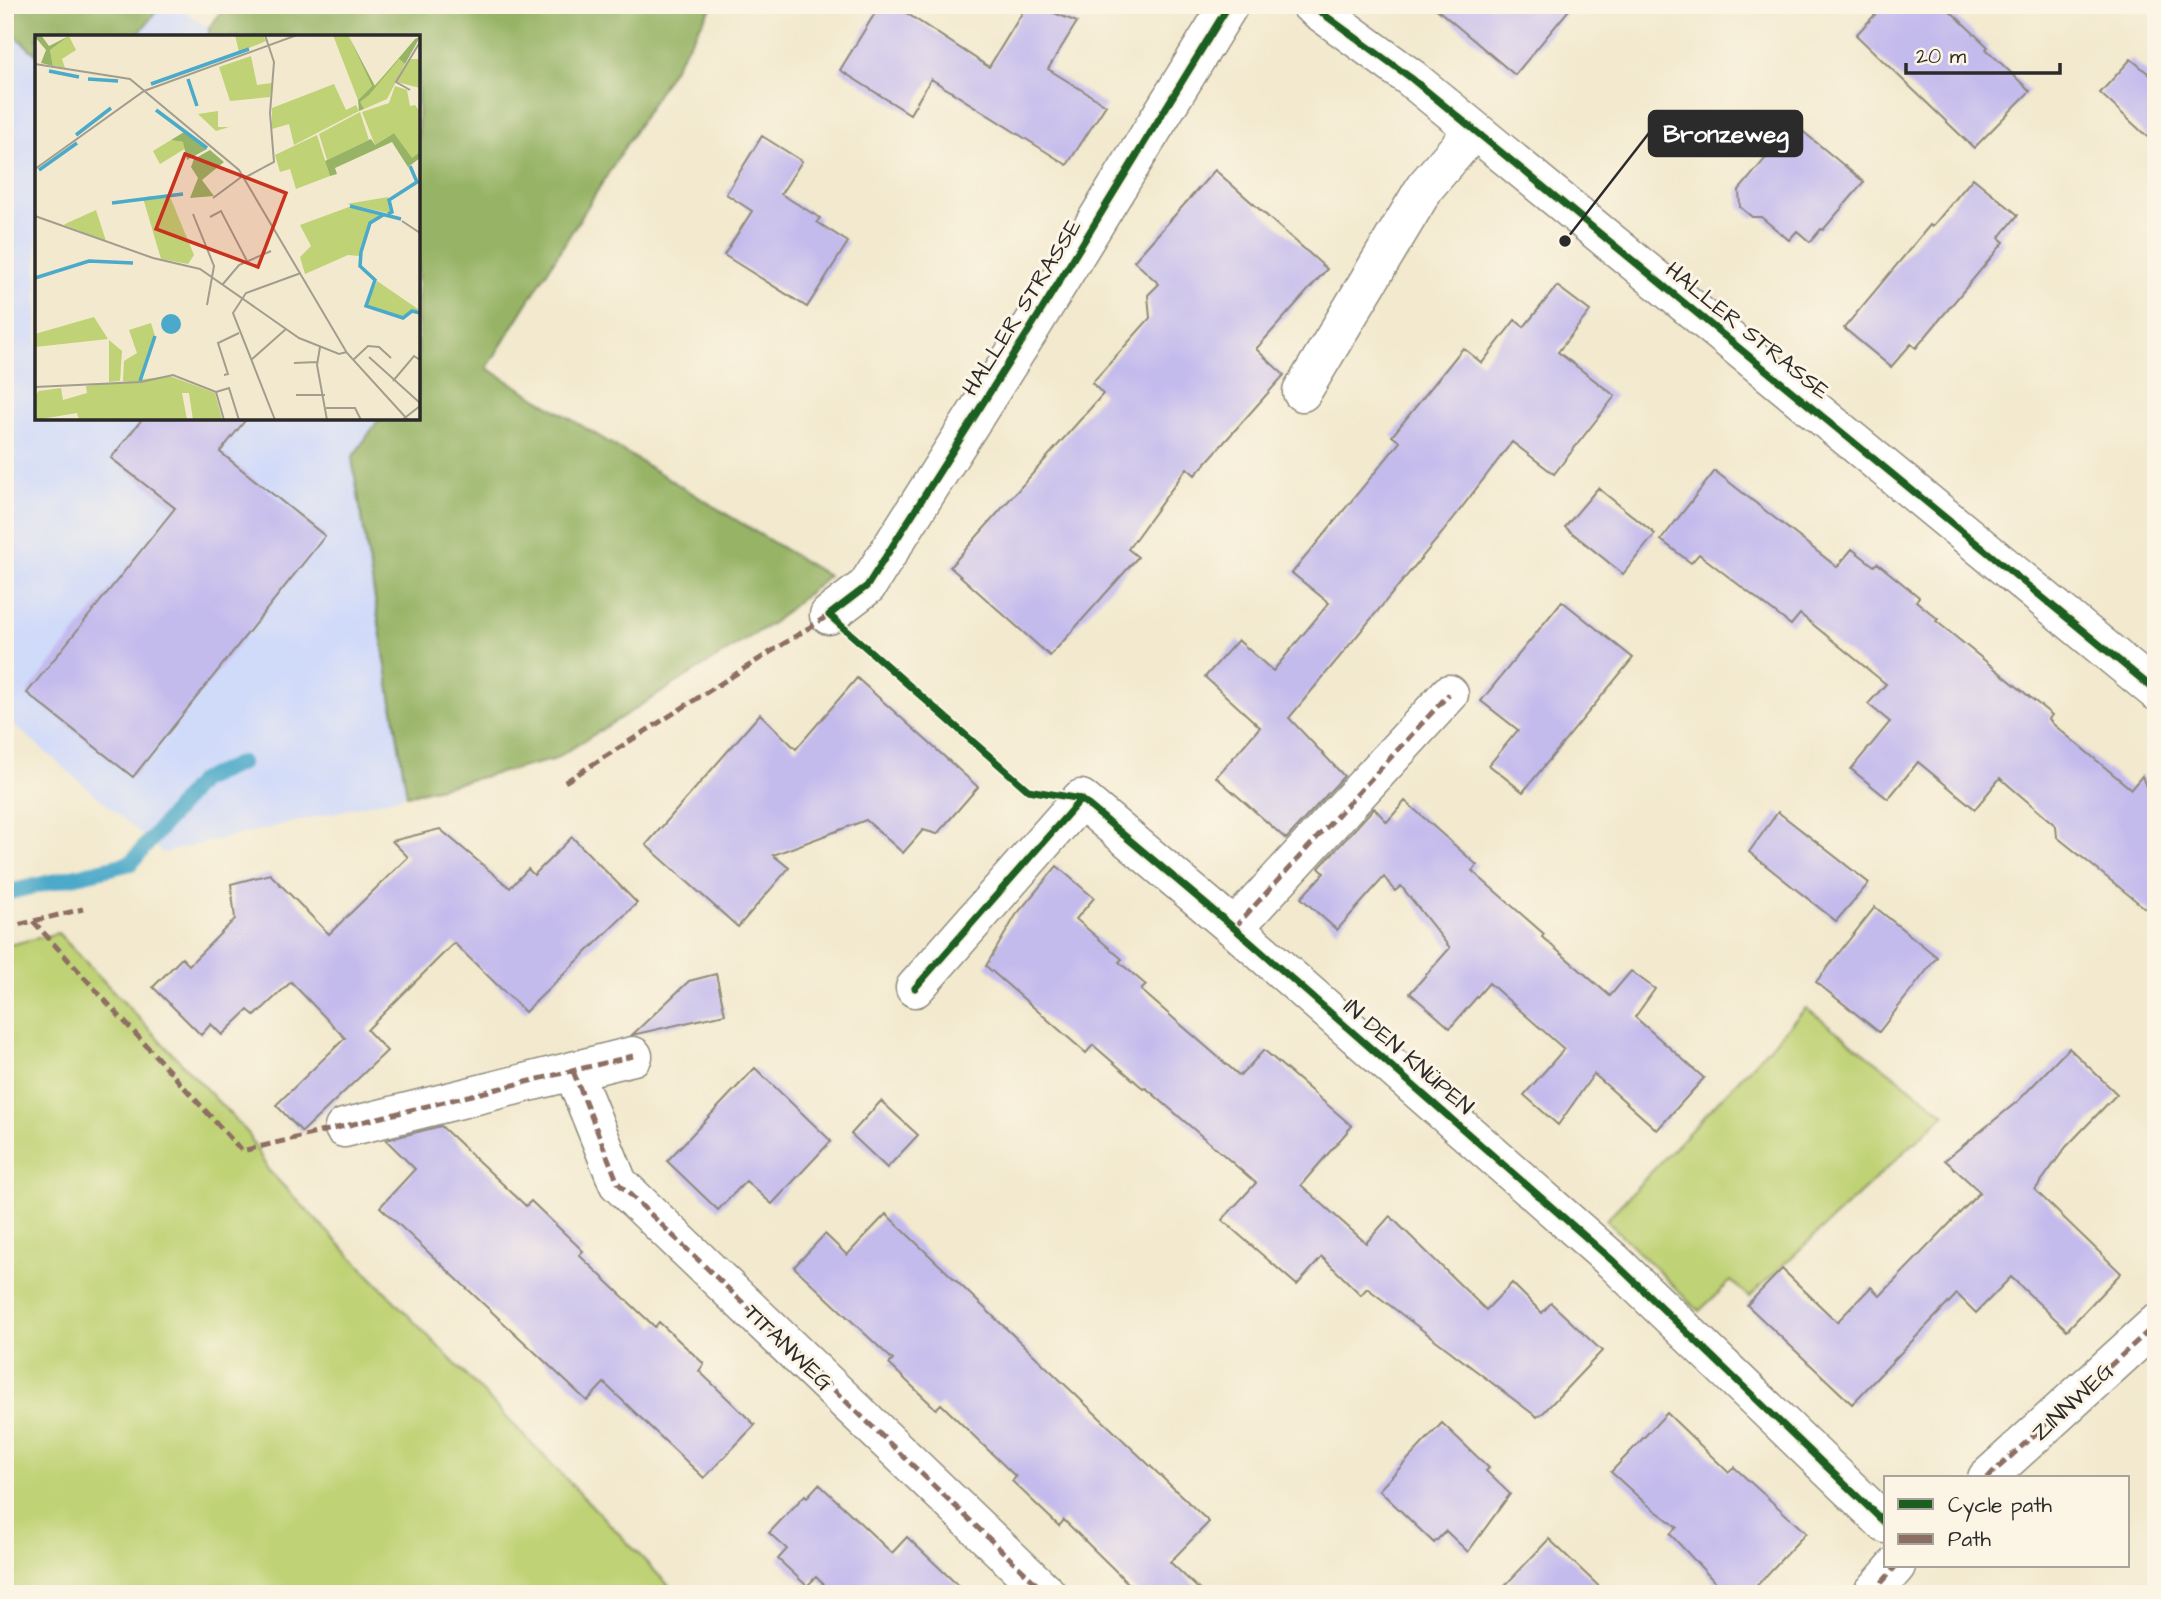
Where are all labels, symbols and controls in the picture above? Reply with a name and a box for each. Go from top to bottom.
scale bar [1906,32,2060,76]
inset map [35,35,420,420]
text: 20 m [1916,42,1967,71]
callout: Bronzeweg [1649,111,1802,156]
text: Bronzeweg [1663,118,1789,153]
street label: HALLER STRASSE [954,213,1089,402]
street label: HALLER STRASSE [1658,254,1837,407]
street label: IN DEN KNÜPEN [1336,991,1480,1122]
street label: TITANWEG [737,1297,840,1398]
street label: ZINNWEG [2025,1355,2121,1448]
legend [1884,1476,2130,1568]
text: Cycle path [1948,1491,2053,1522]
text: Path [1948,1525,1992,1554]

